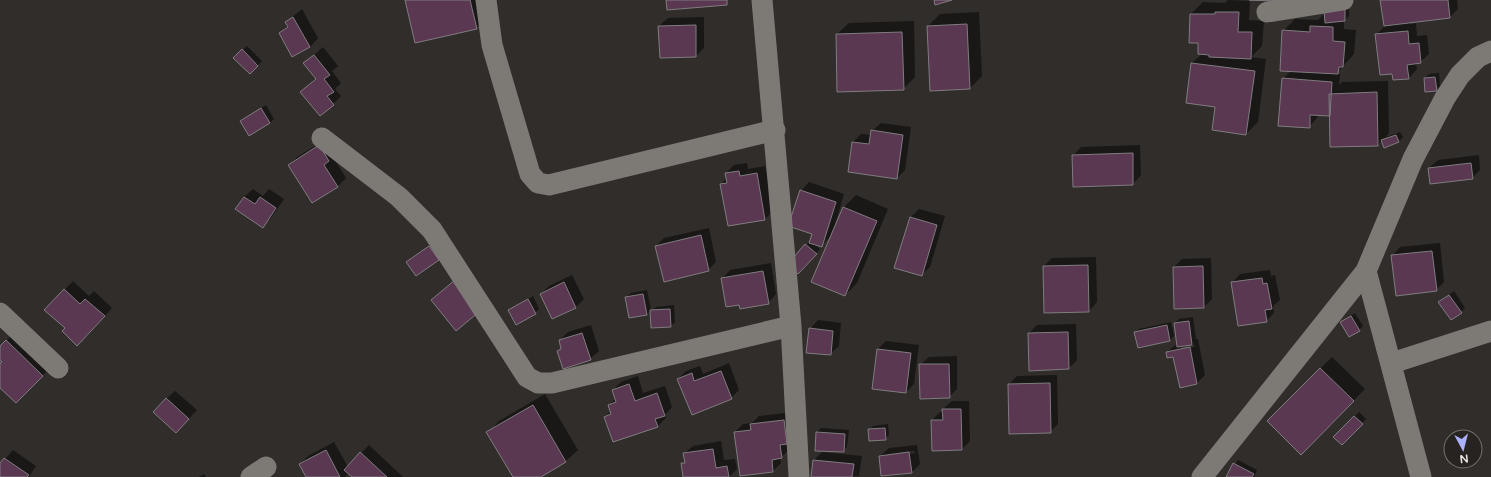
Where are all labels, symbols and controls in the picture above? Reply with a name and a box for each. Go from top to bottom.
north arrow [1443,429,1483,469]
text: N [1459,451,1469,465]

